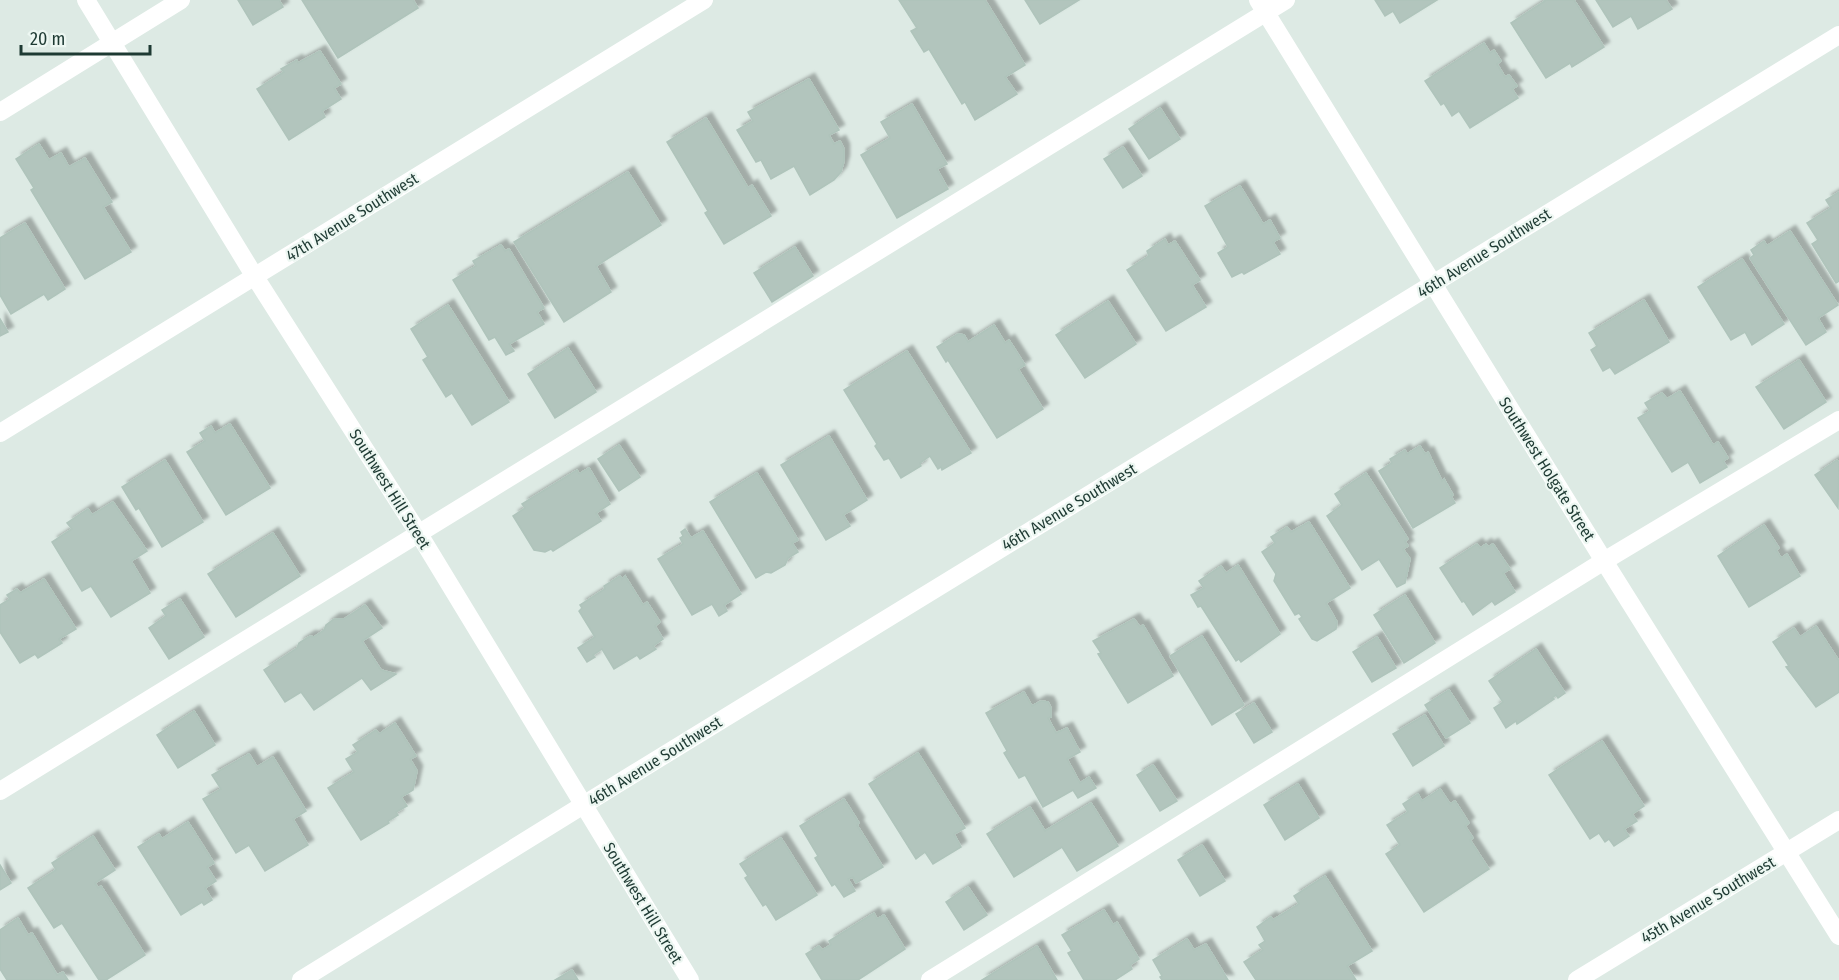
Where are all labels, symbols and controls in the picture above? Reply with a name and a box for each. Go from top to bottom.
scale bar [21,18,150,56]
text: 20 m [30,28,65,50]
street label: 47th Avenue Southwest [283,168,422,265]
street label: 46th Avenue Southwest [1414,204,1555,302]
street label: Southwest Holgate Street [1495,394,1599,545]
street label: Southwest Hill Street [345,426,435,553]
street label: 46th Avenue Southwest [998,459,1140,555]
street label: 46th Avenue Southwest [585,712,726,810]
street label: Southwest Hill Street [599,839,687,968]
street label: 45th Avenue Southwest [1638,852,1779,948]

